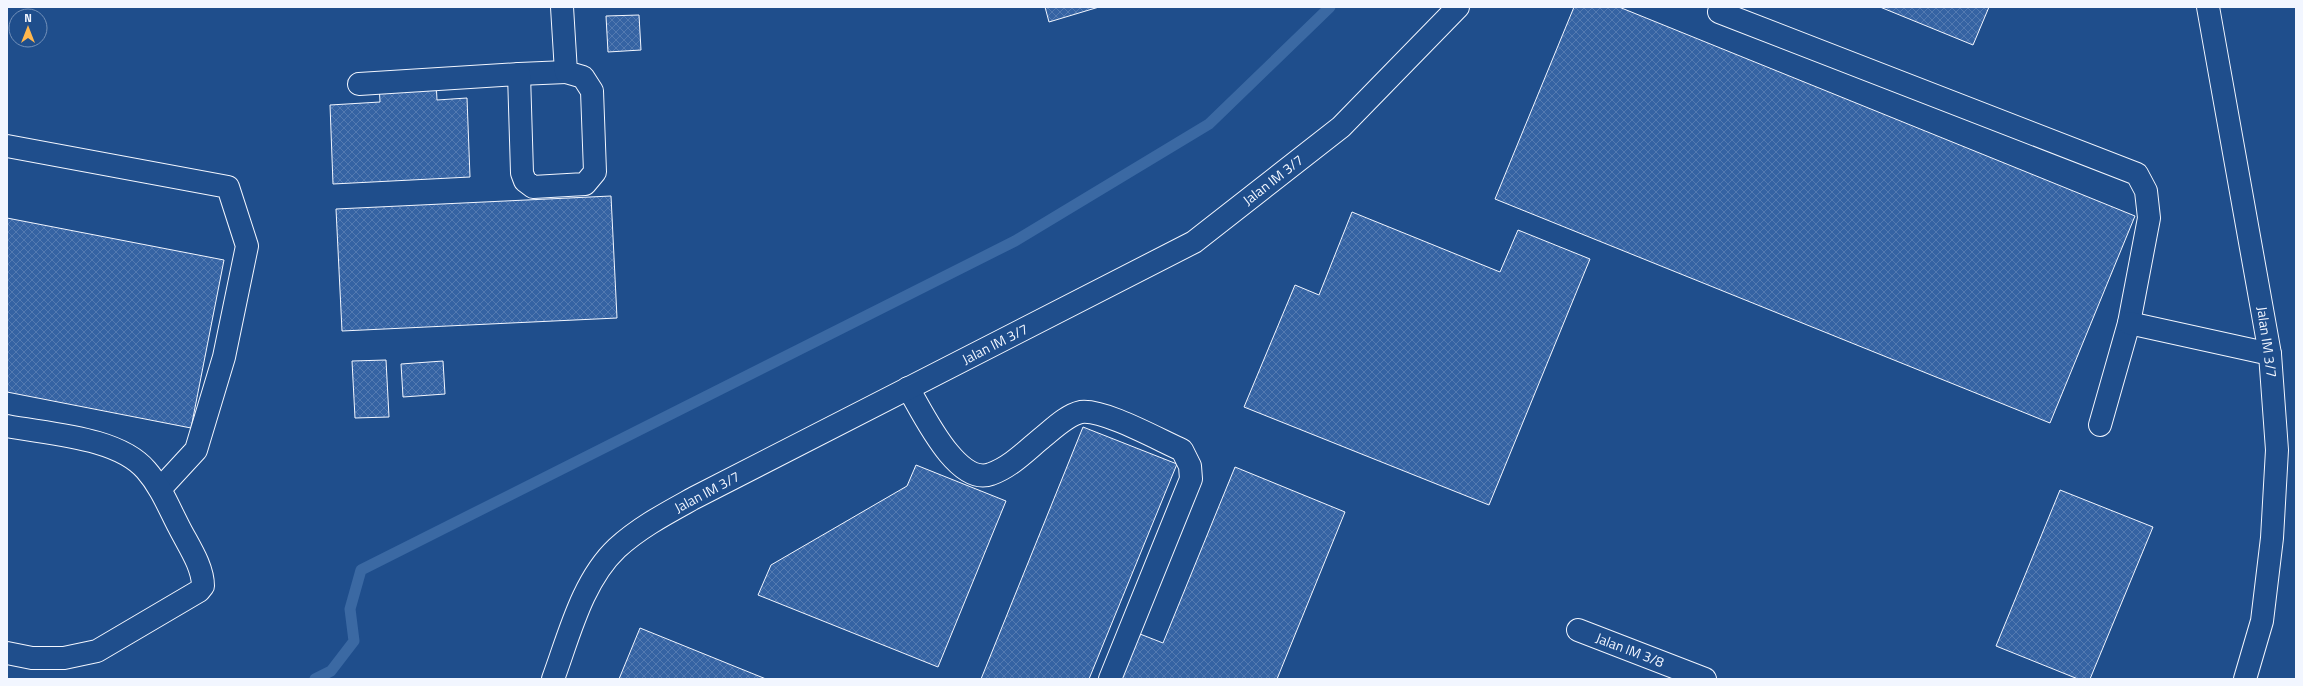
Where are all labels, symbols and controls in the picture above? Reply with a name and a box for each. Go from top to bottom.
north arrow [8,8,48,48]
text: N [24,10,32,26]
street label: Jalan IM 3/7 [1238,149,1307,210]
street label: Jalan IM 3/7 [2252,305,2283,379]
street label: Jalan IM 3/7 [958,318,1031,369]
street label: Jalan IM 3/7 [670,465,743,518]
street label: Jalan IM 3/8 [1593,627,1668,672]

